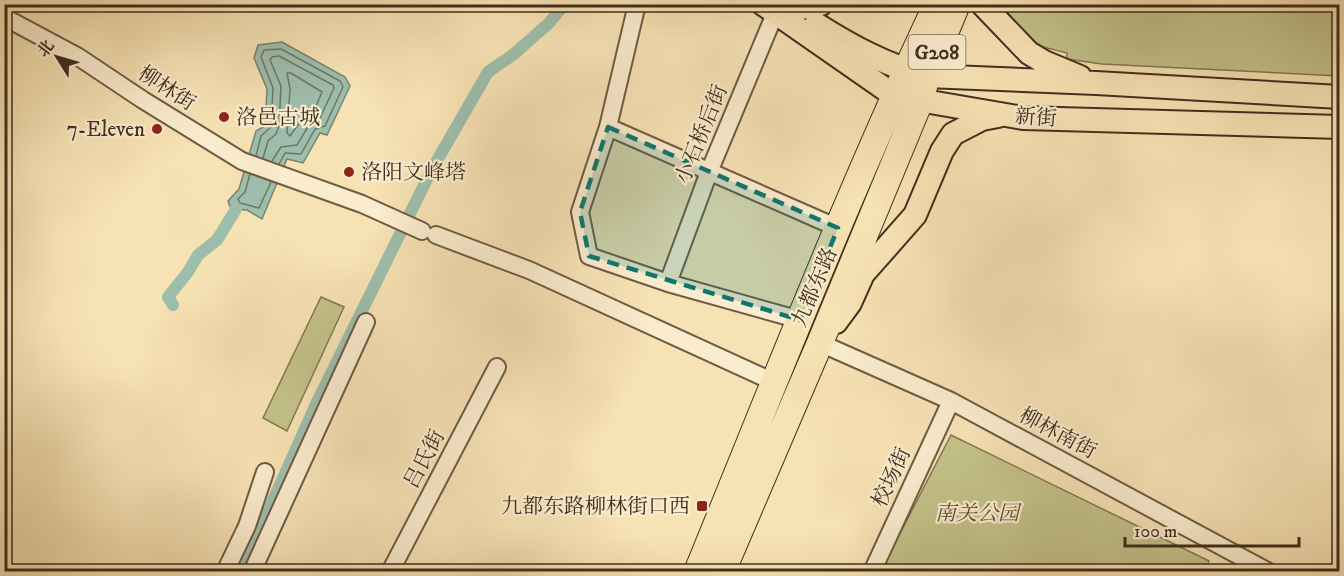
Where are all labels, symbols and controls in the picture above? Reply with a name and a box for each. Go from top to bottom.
north arrow [27,27,87,87]
road number: G208 [908,35,966,69]
text: 北 [33,36,59,61]
street label: 柳林街 [133,61,200,117]
street label: 小石桥后街 [670,81,734,188]
street label: 新街 [1014,104,1058,132]
place label: 洛邑古城 [236,105,320,131]
marker: 洛邑古城 [217,110,231,124]
place label: 7-Eleven [67,117,145,143]
marker: 7-Eleven [150,122,164,136]
place label: 洛阳文峰塔 [361,160,466,186]
marker: 洛阳文峰塔 [342,165,356,179]
street label: 九都东路 [787,244,843,331]
street label: 柳林南街 [1014,403,1101,465]
street label: 吕氏街 [399,426,451,493]
street label: 校场街 [867,443,917,511]
place label: 九都东路柳林街口西 [501,494,690,520]
marker: 九都东路柳林街口西 [695,499,709,513]
park label: 南关公园 [935,501,1022,527]
scale bar [1125,510,1299,548]
text: 100 m [1134,521,1177,543]

